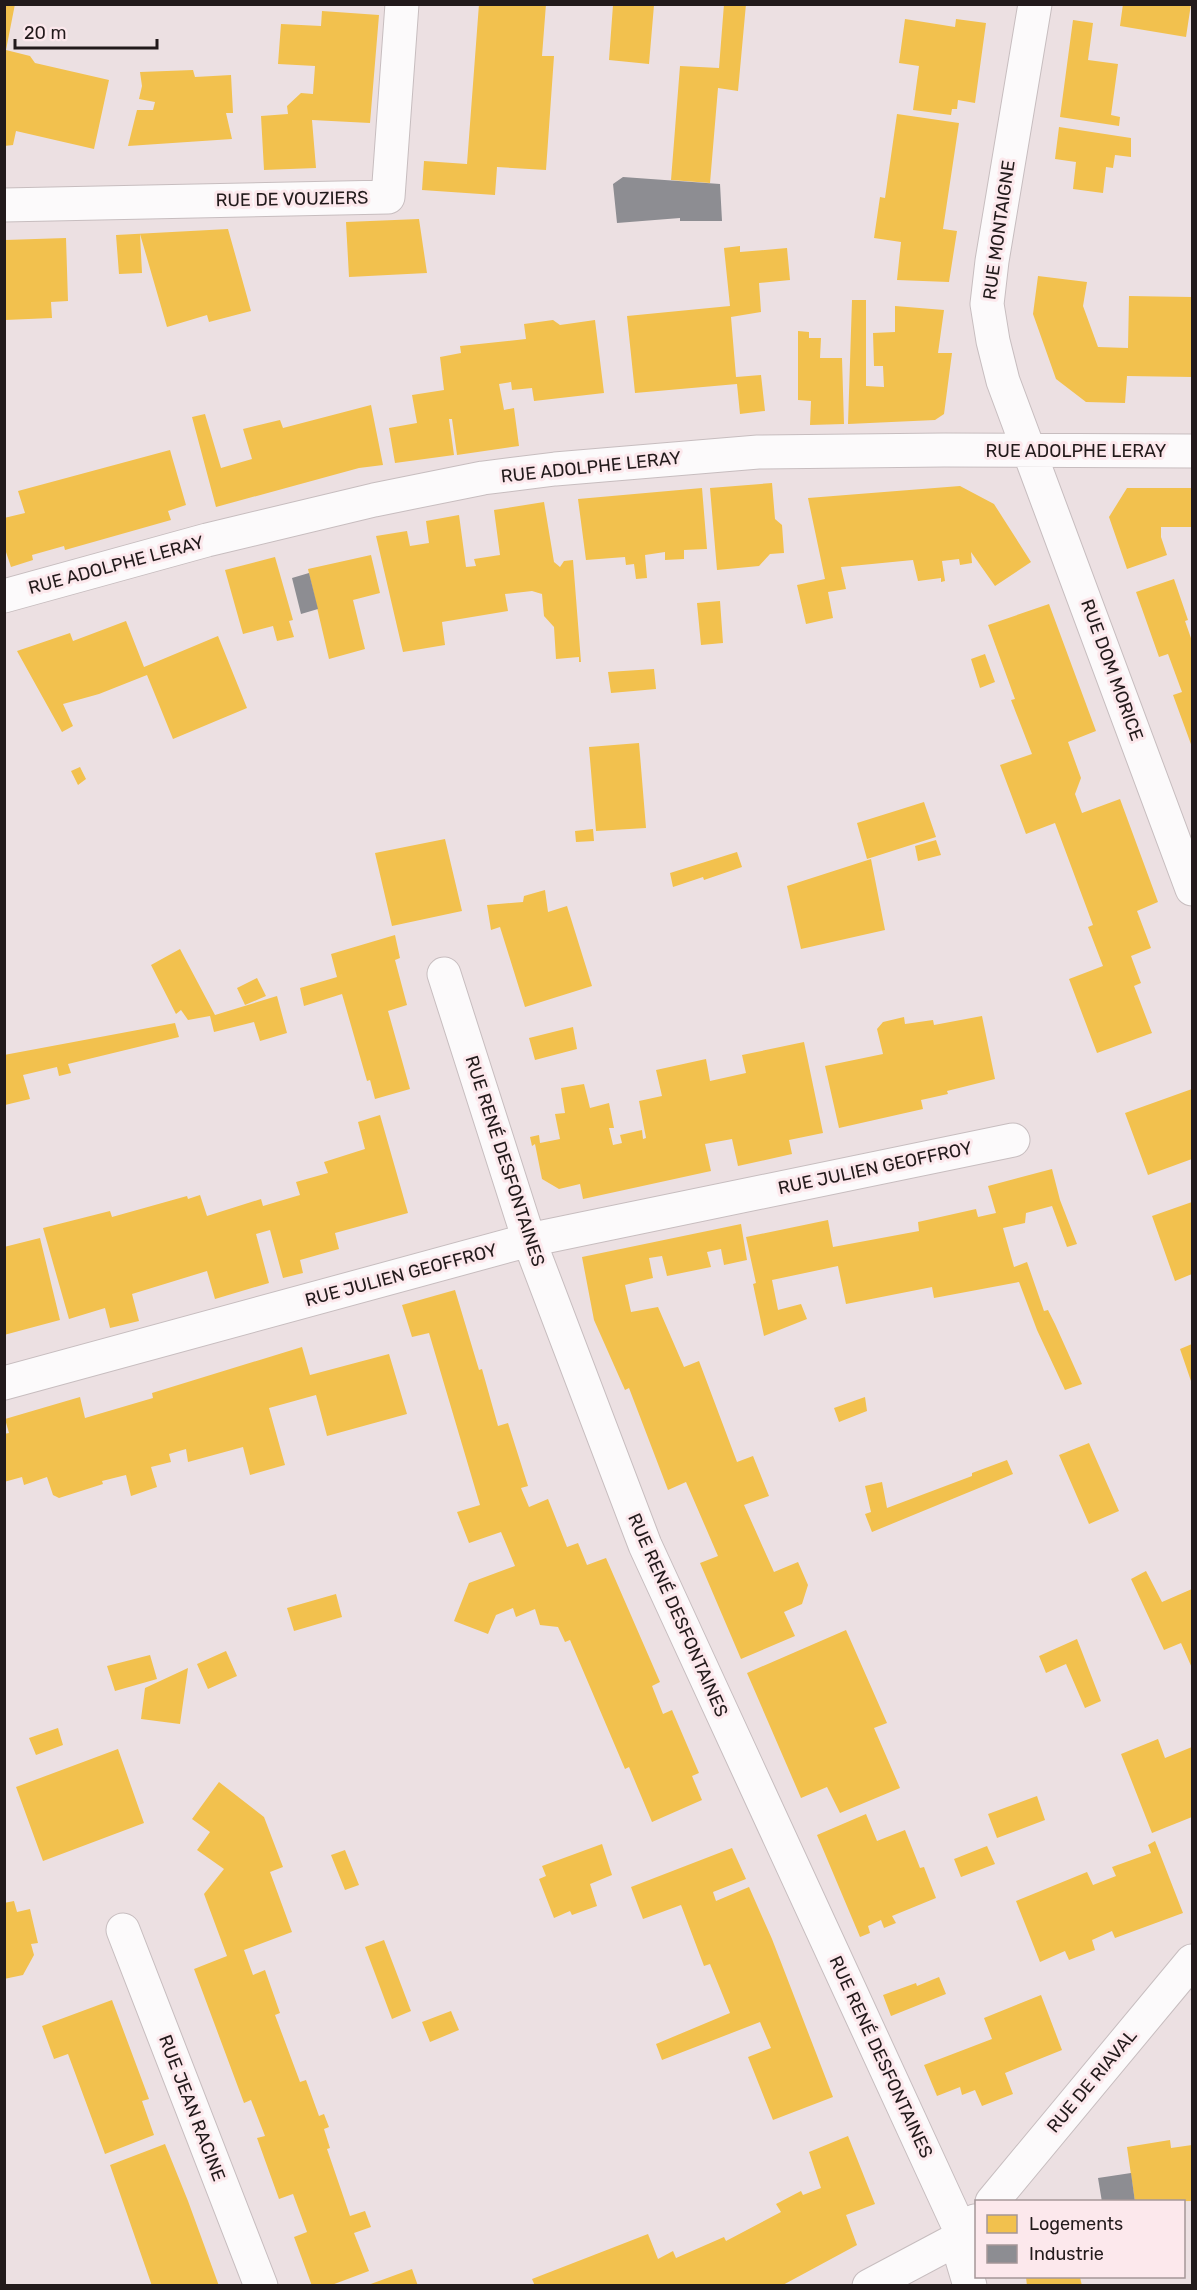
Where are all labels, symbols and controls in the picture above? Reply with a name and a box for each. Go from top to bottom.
scale bar [15,12,158,50]
text: 20 m [24,22,66,44]
street label: RUE MONTAIGNE [978,159,1020,301]
street label: RUE DE VOUZIERS [215,187,369,211]
street label: RUE ADOLPHE LERAY [985,440,1167,462]
street label: RUE ADOLPHE LERAY [500,447,683,487]
street label: RUE ADOLPHE LERAY [26,531,207,599]
street label: RUE DOM MORICE [1076,596,1148,744]
street label: RUE RENÉ DESFONTAINES [460,1053,550,1269]
street label: RUE JULIEN GEOFFROY [776,1137,974,1199]
street label: RUE JULIEN GEOFFROY [303,1239,500,1311]
street label: RUE RENÉ DESFONTAINES [623,1510,733,1720]
street label: RUE RENÉ DESFONTAINES [824,1952,938,2162]
street label: RUE DE RIAVAL [1042,2025,1142,2137]
street label: RUE JEAN RACINE [154,2032,230,2184]
legend [975,2200,1185,2278]
text: Logements [1029,2213,1123,2235]
text: Industrie [1029,2243,1104,2265]

